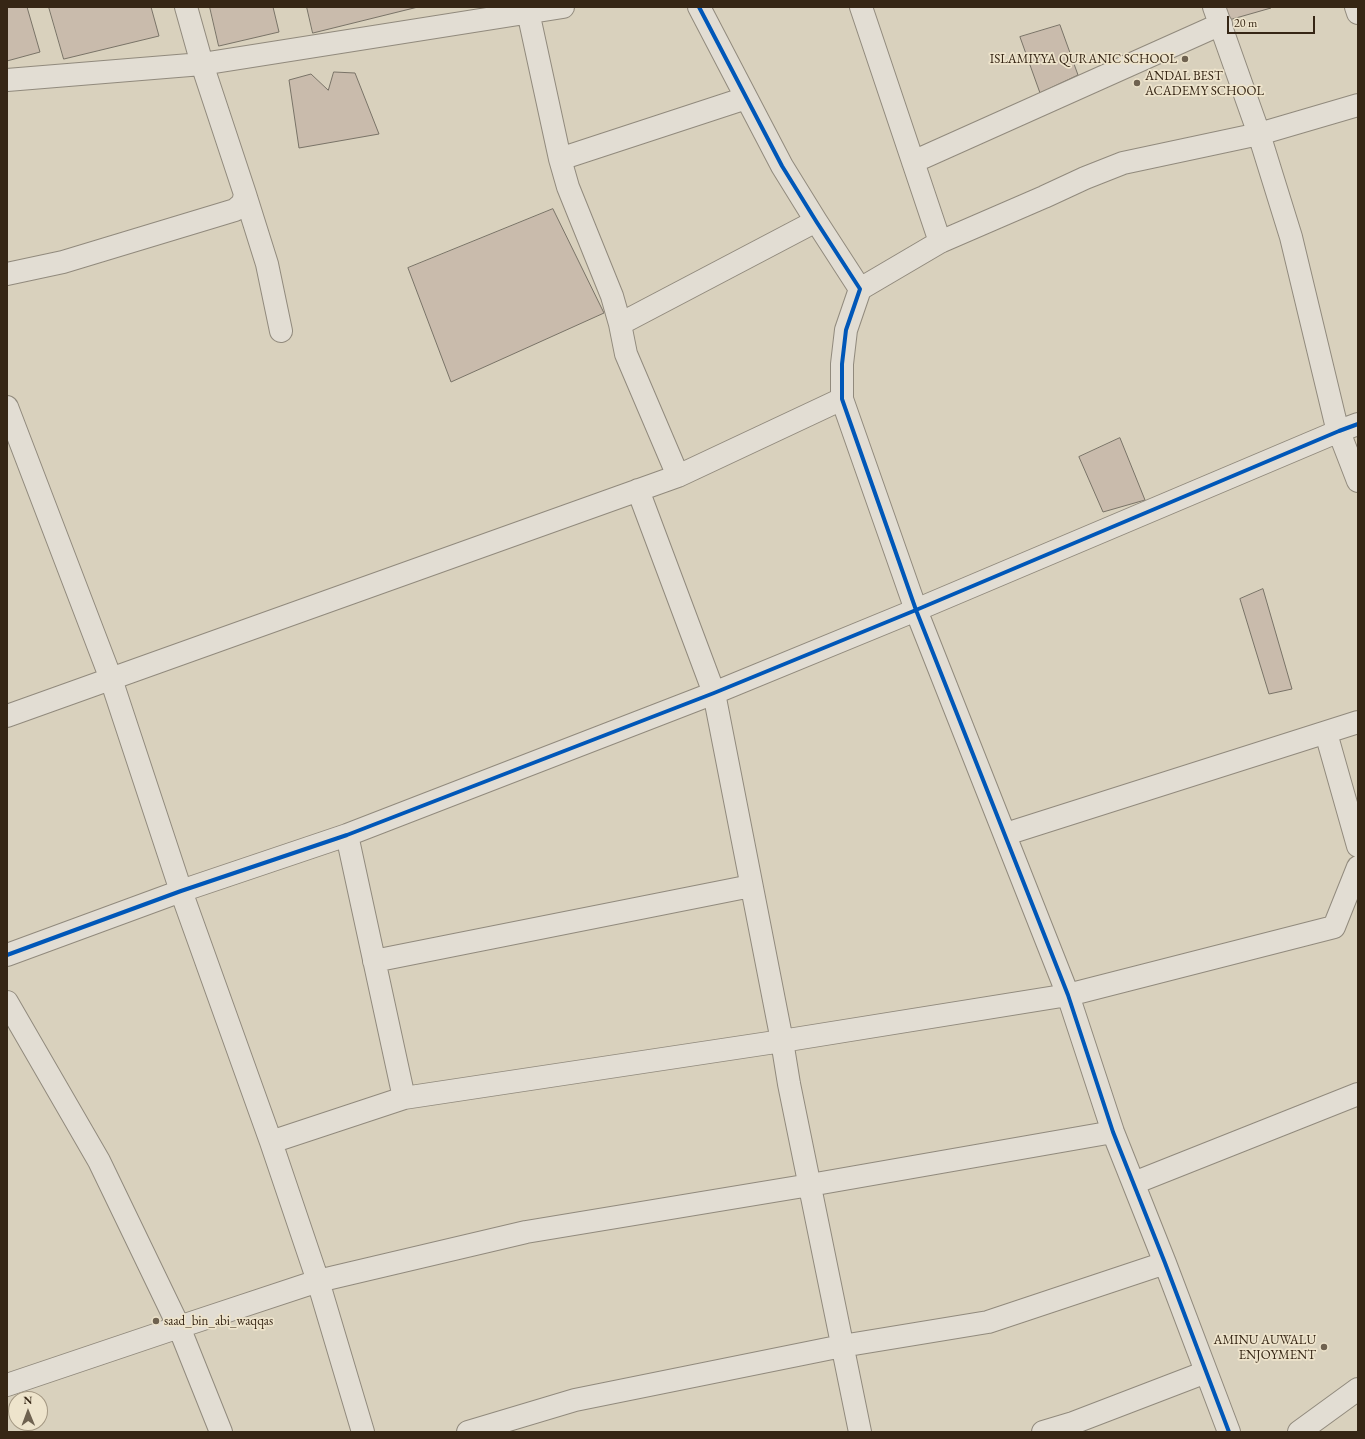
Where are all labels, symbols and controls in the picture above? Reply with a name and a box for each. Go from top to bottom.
scale bar [1229,8,1317,34]
text: 20 m [1234,15,1257,31]
place label: ISLAMIYYA QURANIC SCHOOL [990,51,1177,67]
marker: ISLAMIYYA QURANIC SCHOOL [1180,54,1190,64]
place label: ANDAL BEST ACADEMY SCHOOL [1145,68,1264,99]
marker: ANDAL BEST ACADEMY SCHOOL [1132,78,1142,88]
place label: saad_bin_abi_waqqas [164,1313,273,1329]
marker: saad_bin_abi_waqqas [151,1316,161,1326]
place label: AMINU AUWALU ENJOYMENT [1213,1332,1316,1363]
marker: AMINU AUWALU ENJOYMENT [1319,1342,1329,1352]
north arrow [8,1391,48,1431]
text: N [23,1393,32,1407]

